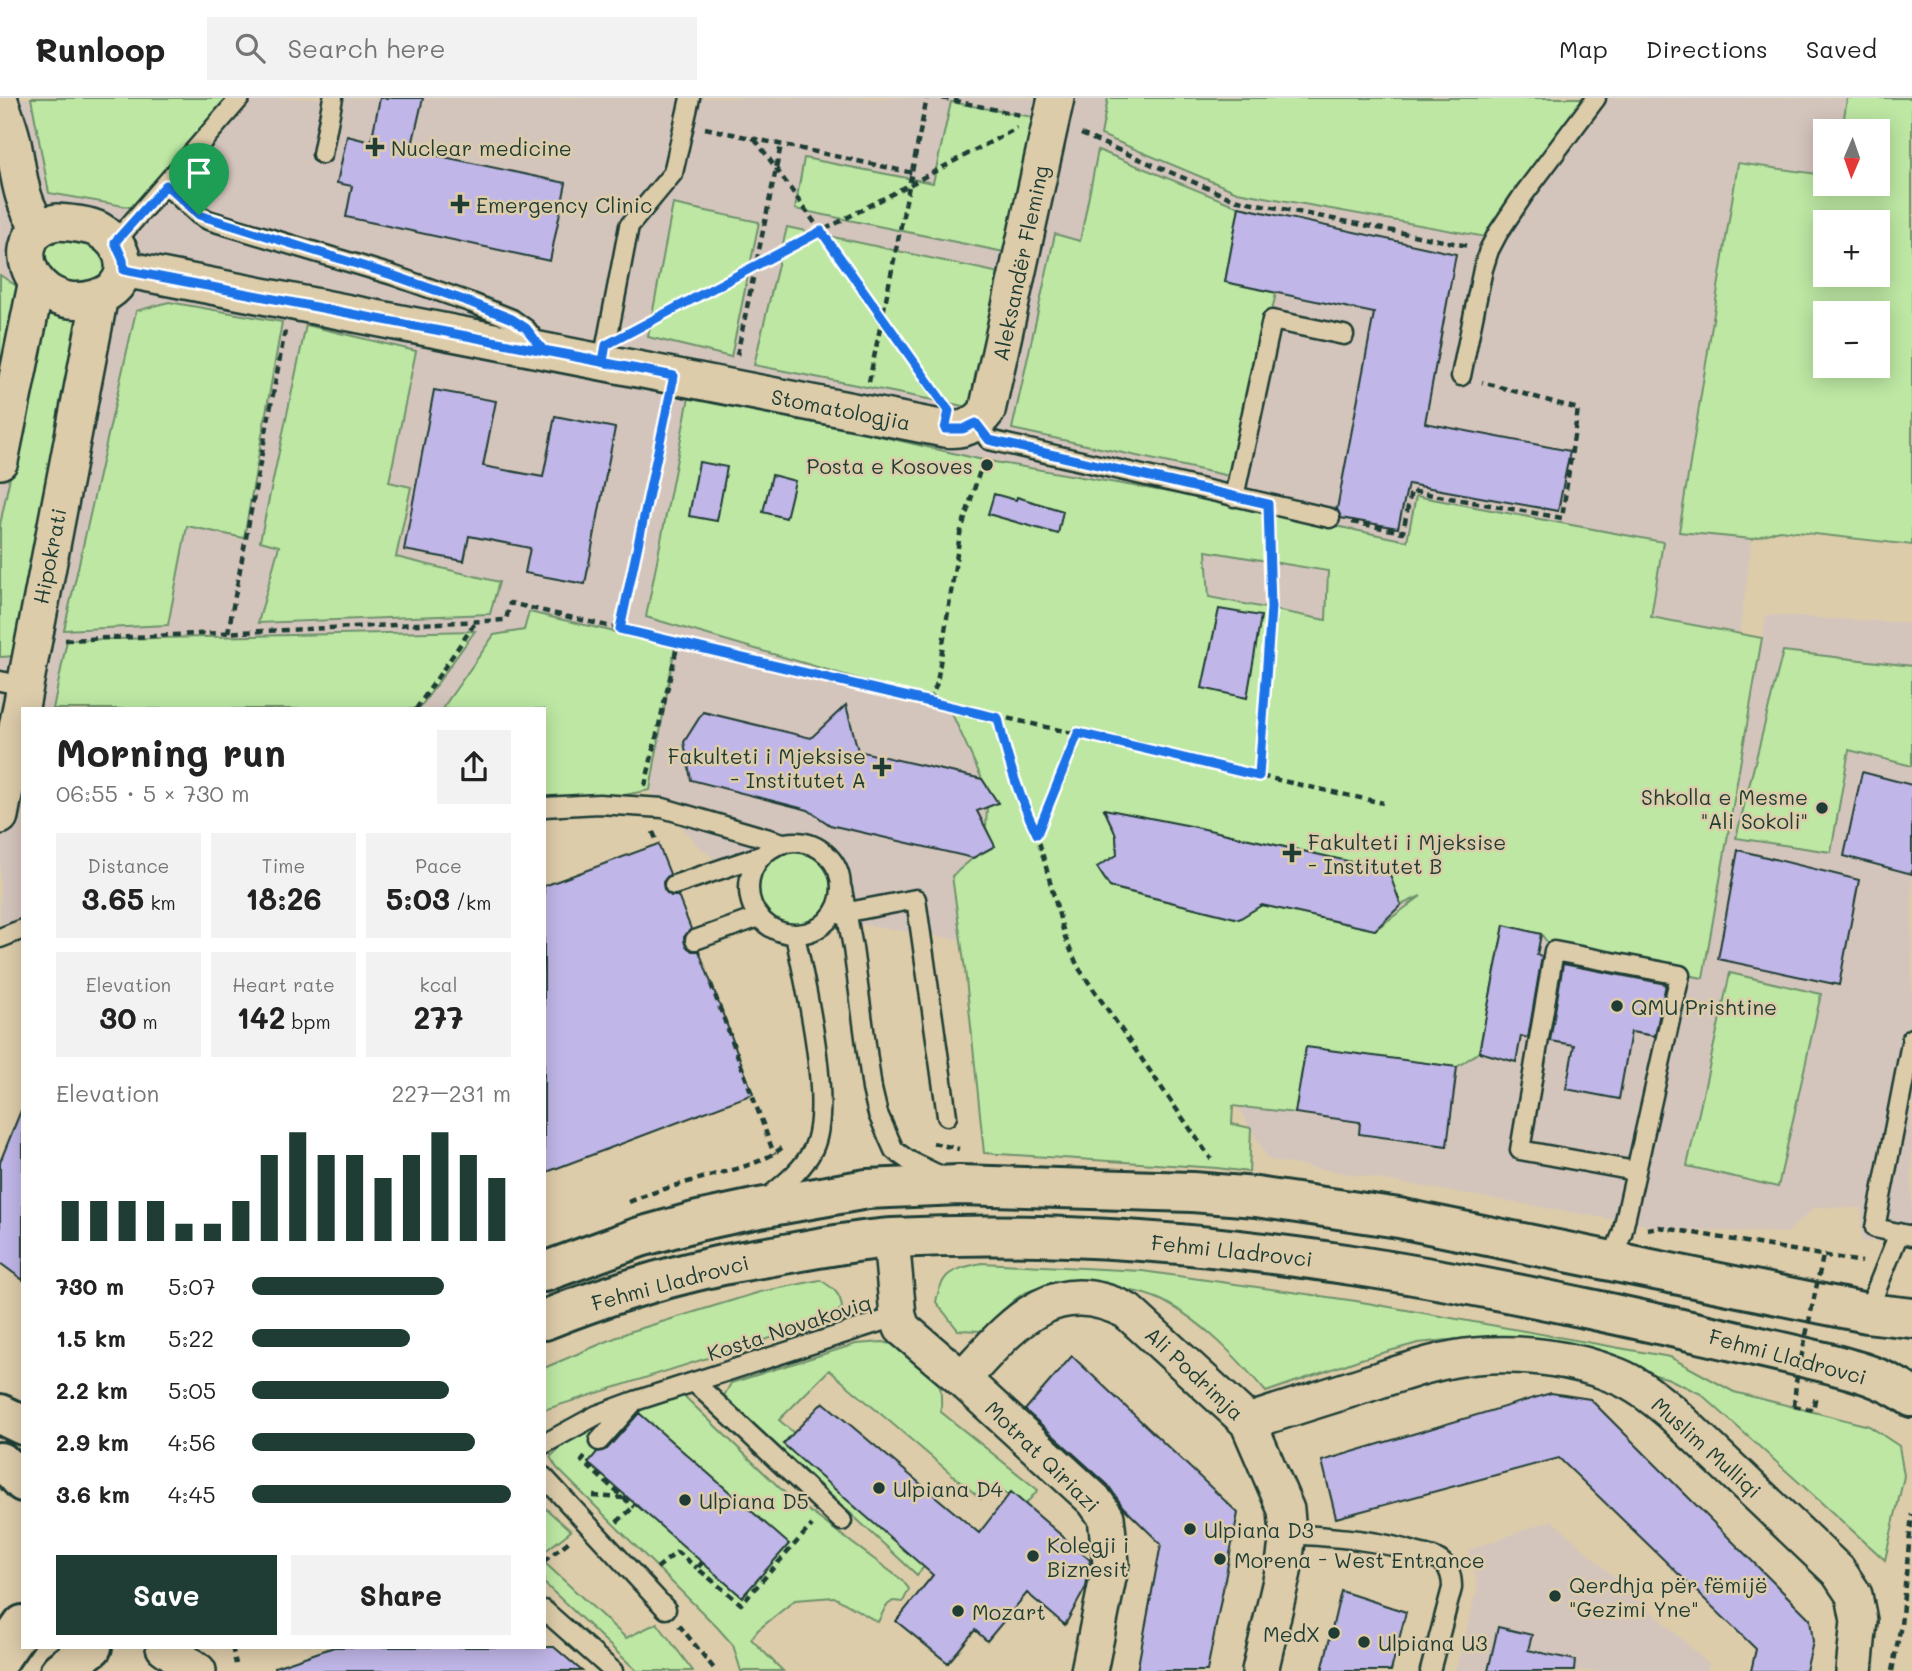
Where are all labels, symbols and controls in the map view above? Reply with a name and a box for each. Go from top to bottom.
search box [207,17,697,80]
text: Runloop [35,27,165,70]
icon: search [231,29,269,67]
text: Search here [287,31,446,65]
text: Map [1559,33,1608,64]
text: Directions [1646,33,1768,64]
text: Saved [1806,33,1877,64]
north arrow [1813,119,1890,196]
map controls [1813,119,1890,378]
place label: Nuclear medicine [391,134,572,161]
marker: Nuclear medicine [365,137,385,157]
pin [169,143,229,215]
icon: arrive [180,154,218,192]
street label: Aleksandër Fleming [986,163,1054,363]
place label: Emergency Clinic [476,191,652,218]
marker: Emergency Clinic [450,194,470,214]
button: + [1813,210,1890,287]
button: − [1813,301,1890,378]
street label: Stomatologjia [769,382,913,436]
place label: Posta e Kosoves [807,452,973,479]
marker: Posta e Kosoves [979,457,995,473]
street label: Hipokrati [26,506,72,606]
text: Morning run [56,727,286,777]
button: share [437,730,511,804]
place label: Fakulteti i Mjeksise - Institutet A [668,742,866,793]
marker: Fakulteti i Mjeksise - Institutet A [872,757,892,777]
text: 06:55 · 5 × 730 m [56,778,249,808]
place label: Shkolla e Mesme "Ali Sokoli" [1641,783,1808,834]
marker: Shkolla e Mesme "Ali Sokoli" [1814,800,1830,816]
place label: Fakulteti i Mjeksise - Institutet B [1308,828,1506,879]
marker: Fakulteti i Mjeksise - Institutet B [1282,843,1302,863]
text: Distance [88,853,169,878]
text: Time [262,853,305,878]
text: Pace [415,853,462,878]
text: 3.65 [81,878,144,918]
text: 18:26 [245,878,322,918]
text: 5:03 [386,878,450,918]
text: km [144,890,176,915]
text: /km [450,890,491,915]
text: Elevation [86,972,171,997]
text: Heart rate [232,972,335,997]
text: kcal [420,972,457,997]
place label: QMU Prishtine [1631,993,1777,1020]
text: 30 [99,997,137,1037]
text: 142 [236,997,286,1037]
text: 277 [413,997,464,1037]
marker: QMU Prishtine [1609,998,1625,1014]
text: m [137,1009,158,1034]
text: bpm [286,1009,331,1034]
text: Elevation [56,1078,159,1108]
text: 227–231 m [391,1078,511,1108]
street label: Fehmi Lladrovci [1150,1228,1314,1272]
street label: Fehmi Lladrovci [588,1248,752,1316]
text: 730 m [56,1271,124,1301]
text: 5:07 [168,1271,216,1301]
street label: Kosta Novakoviq [703,1288,875,1366]
street label: Ali Podrimja [1140,1320,1250,1426]
street label: Fehmi Lladrovci [1706,1322,1870,1390]
text: 1.5 km [56,1323,126,1353]
text: 5:22 [168,1323,214,1353]
text: 2.2 km [56,1375,128,1405]
text: 5:05 [168,1375,216,1405]
street label: Muslim Mulliqi [1646,1391,1768,1503]
street label: Motrat Qiriazi [980,1395,1106,1517]
text: 2.9 km [56,1427,129,1457]
text: 4:56 [168,1427,216,1457]
place label: Ulpiana D4 [893,1475,1004,1502]
text: 3.6 km [56,1479,130,1509]
text: 4:45 [168,1479,216,1509]
marker: Ulpiana D4 [871,1480,887,1496]
place label: Ulpiana D5 [699,1487,809,1514]
marker: Ulpiana D5 [677,1492,693,1508]
place label: Ulpiana D3 [1204,1516,1314,1543]
marker: Ulpiana D3 [1182,1521,1198,1537]
place label: Kolegji i Biznesit [1047,1531,1129,1582]
place label: Morena - West Entrance [1234,1546,1485,1573]
marker: Kolegji i Biznesit [1025,1548,1041,1564]
marker: Morena - West Entrance [1212,1551,1228,1567]
button: Save [56,1555,277,1635]
button: Share [291,1555,511,1635]
place label: Qerdhja për fëmijë "Gezimi Yne" [1569,1571,1768,1622]
marker: Qerdhja për fëmijë "Gezimi Yne" [1547,1588,1563,1604]
place label: Mozart [972,1598,1046,1625]
marker: Mozart [950,1603,966,1619]
place label: MedX [1263,1620,1320,1647]
marker: MedX [1326,1625,1342,1641]
place label: Ulpiana U3 [1378,1629,1488,1656]
marker: Ulpiana U3 [1356,1634,1372,1650]

